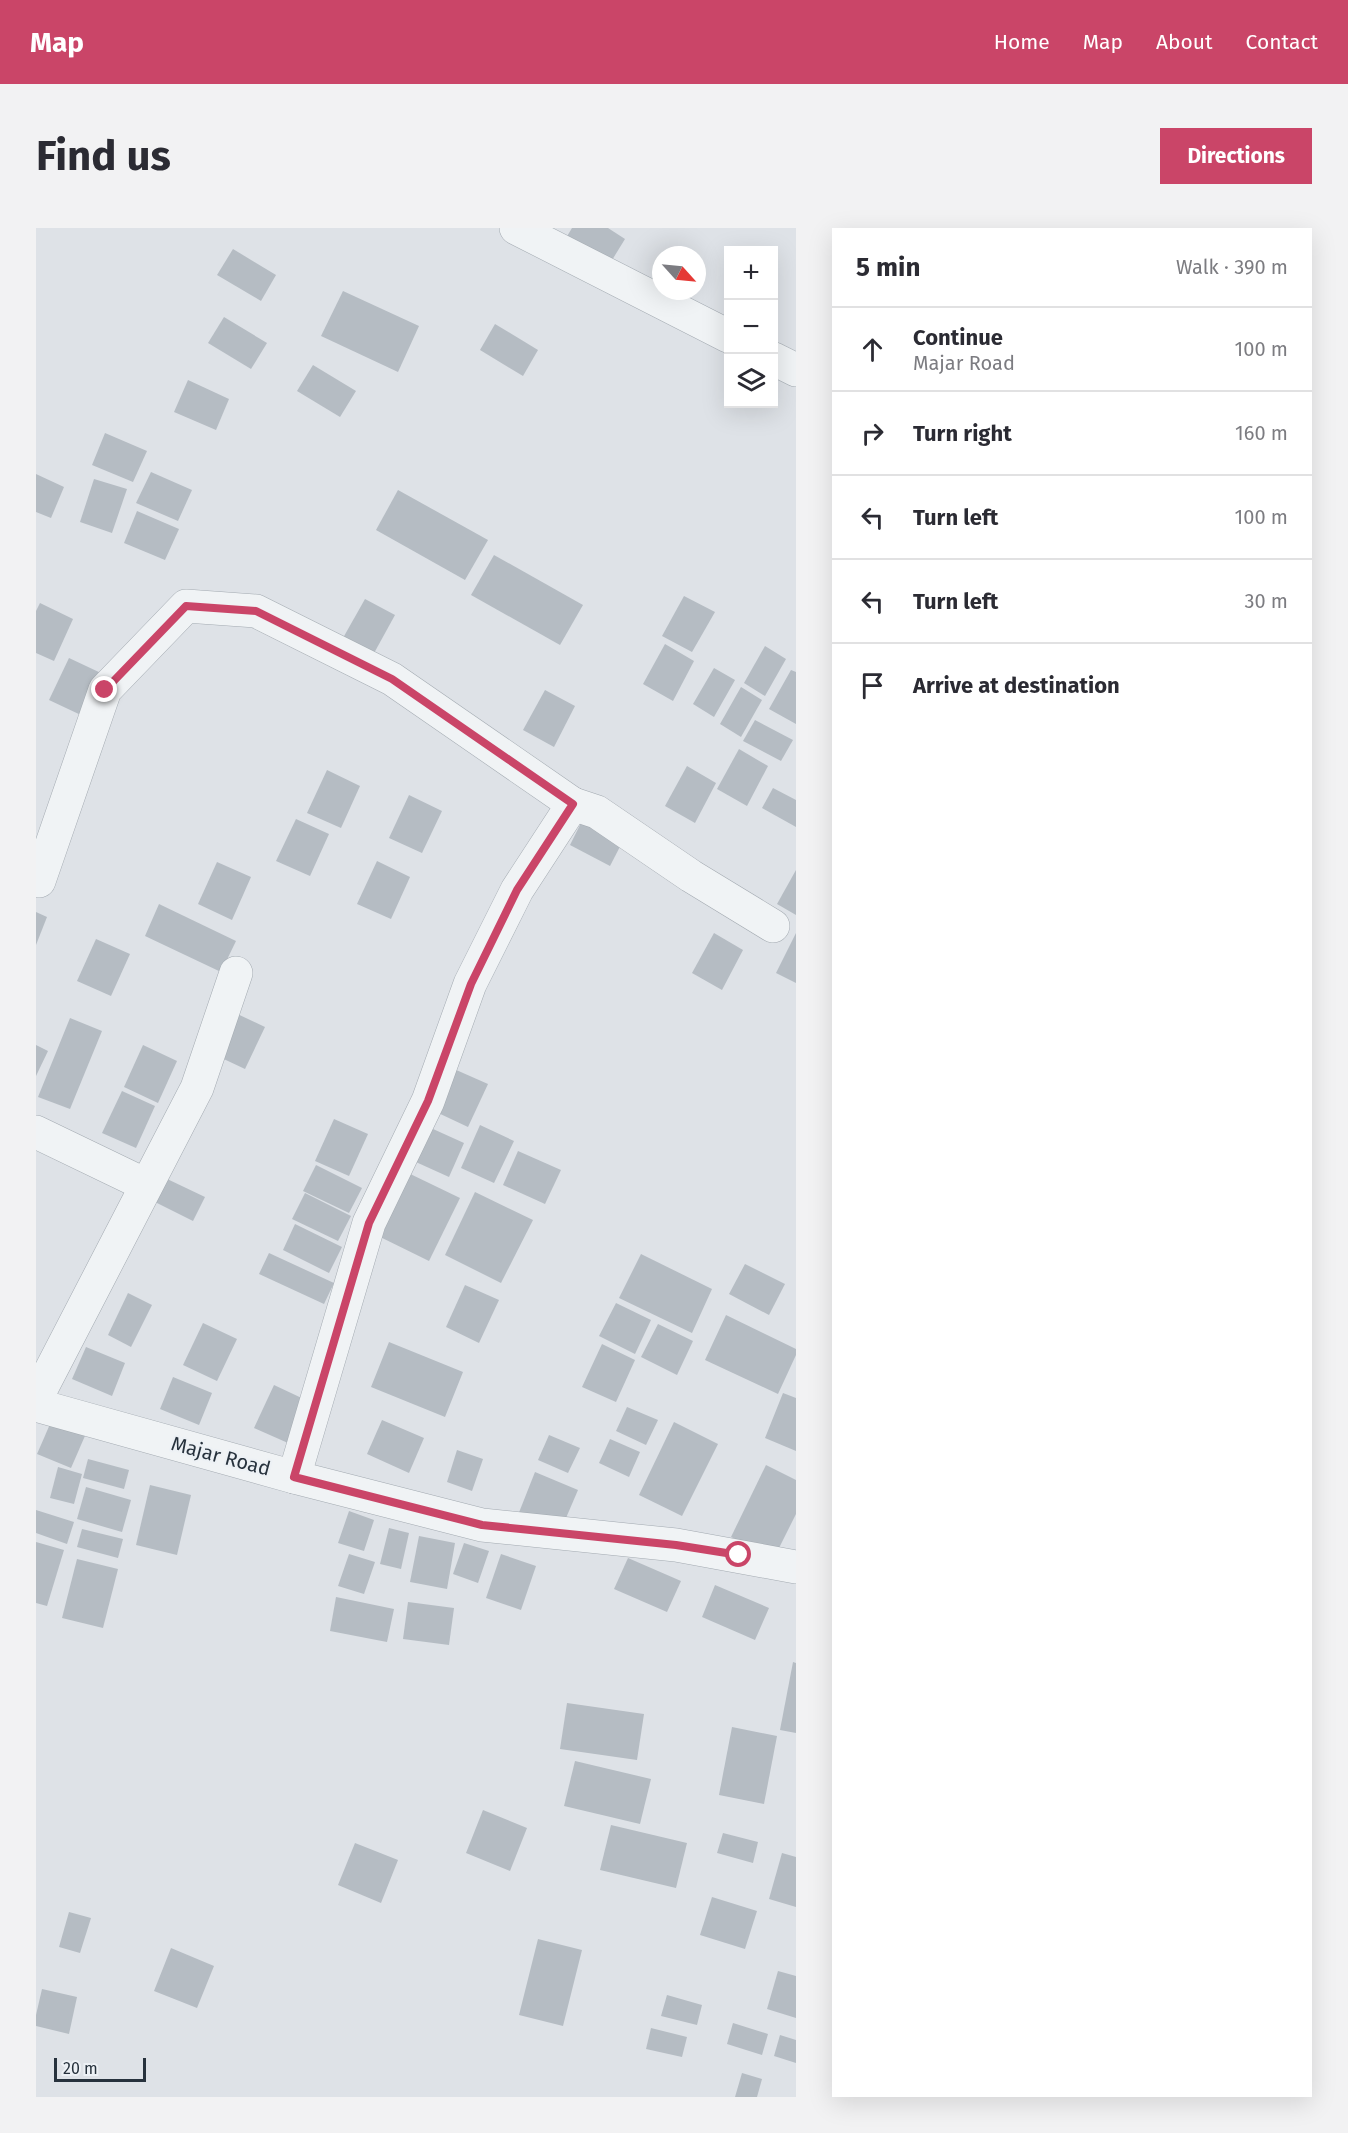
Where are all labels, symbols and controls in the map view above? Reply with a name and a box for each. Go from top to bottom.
text: Map [30,26,84,59]
text: Home [994,29,1050,55]
text: Map [1083,29,1123,55]
text: About [1156,29,1213,55]
text: Contact [1246,29,1318,55]
button: Directions [1160,128,1312,184]
text: Find us [36,131,171,181]
north arrow [652,246,706,300]
map controls [724,246,778,408]
button: + [724,246,778,300]
text: 5 min [856,252,920,283]
text: Walk · 390 m [1176,255,1288,279]
button: − [724,300,778,354]
text: Continue [913,324,1003,351]
icon: ahead [856,333,889,366]
text: 100 m [1235,337,1288,361]
text: Majar Road [913,351,1015,375]
button: layers [724,354,778,408]
icon: right [856,417,889,450]
text: Turn right [913,420,1012,447]
text: 160 m [1235,421,1288,445]
icon: left [856,501,889,534]
text: Turn left [913,504,998,531]
text: 100 m [1235,505,1288,529]
icon: left [856,585,889,618]
text: Turn left [913,588,998,615]
text: 30 m [1244,589,1288,613]
icon: arrive [856,669,889,702]
text: Arrive at destination [913,672,1120,699]
route end [91,676,117,702]
street label: Majar Road [169,1431,273,1481]
route start [725,1541,751,1567]
scale bar [54,2055,146,2082]
text: 20 m [63,2059,98,2078]

